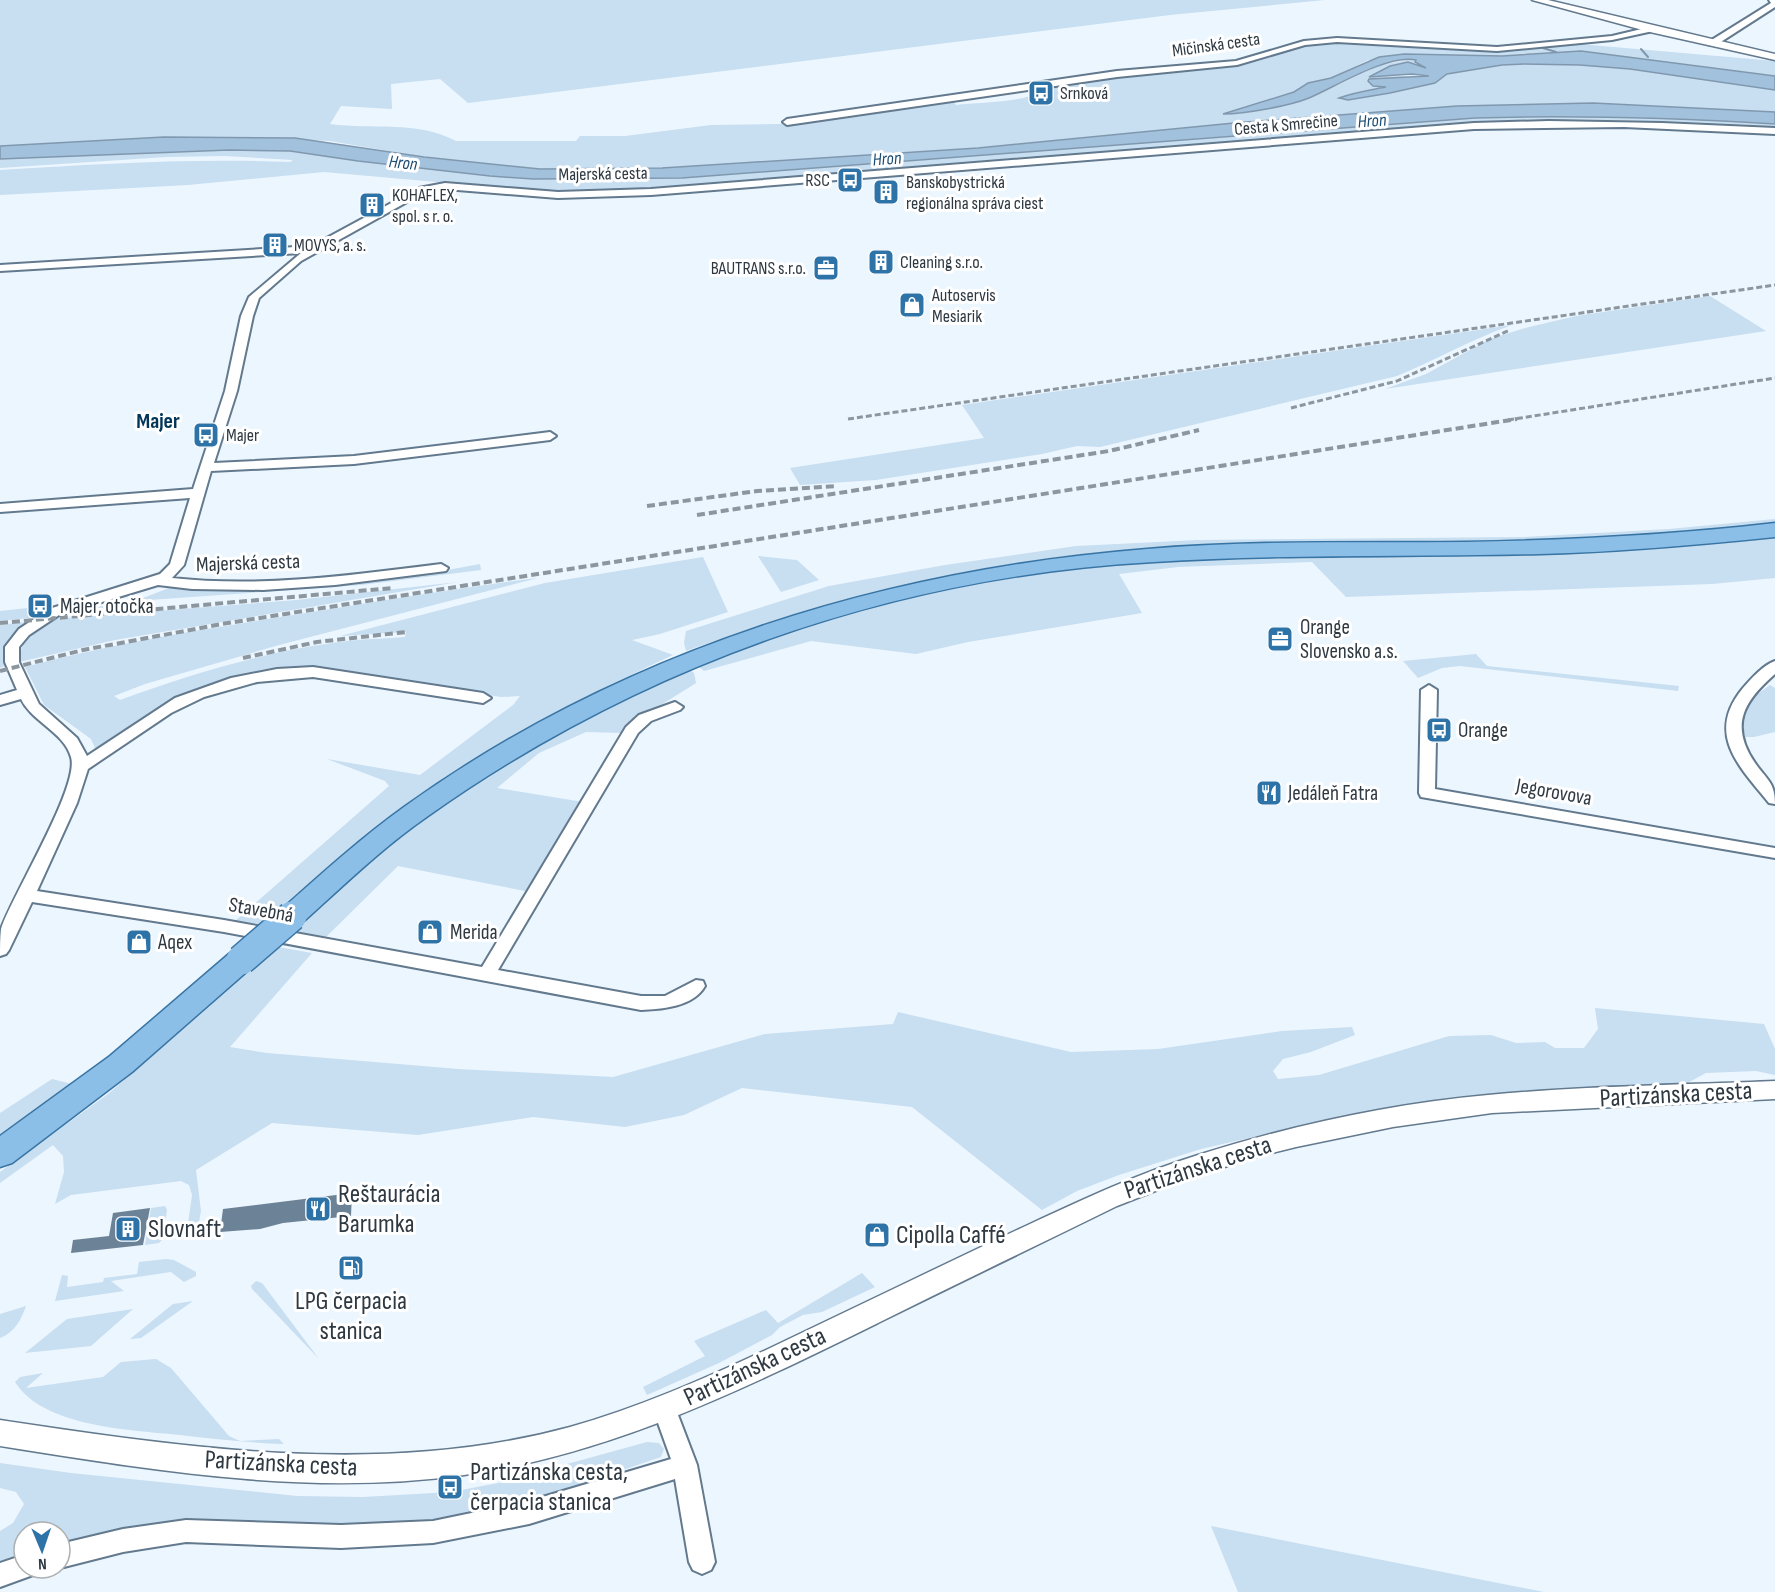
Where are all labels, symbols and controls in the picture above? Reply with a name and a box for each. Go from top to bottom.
street label: Mičinská cesta [1171,28,1261,62]
bus stop icon: Srnková [1026,78,1056,108]
place label: Srnková [1060,83,1108,104]
water label: Hron [1357,109,1387,132]
street label: Cesta k Smrečine [1233,110,1339,140]
water label: Hron [872,147,902,170]
water label: Hron [388,151,419,175]
street label: Majerská cesta [558,163,648,185]
bus stop icon: RSC [835,165,865,195]
place label: RSC [805,170,830,191]
place label: Banskobystrická regionálna správa ciest [906,172,1044,214]
building icon: Banskobystrická regionálna správa ciest [871,177,901,207]
place label: KOHAFLEX, spol. s r. o. [392,185,458,227]
building icon: KOHAFLEX, spol. s r. o. [357,190,387,220]
building icon: MOVYS, a. s. [260,230,290,260]
place label: MOVYS, a. s. [294,235,366,256]
building icon: Cleaning s.r.o. [866,247,896,277]
place label: Cleaning s.r.o. [900,252,983,273]
office icon: BAUTRANS s.r.o. [811,253,841,283]
place label: BAUTRANS s.r.o. [711,258,806,279]
place label: Autoservis Mesiarik [931,285,996,327]
shop icon: Autoservis Mesiarik [897,290,927,320]
district label: Majer [136,408,180,435]
bus stop icon: Majer [191,420,221,450]
place label: Majer [226,425,259,446]
street label: Majerská cesta [196,549,300,577]
bus stop icon: Majer, otočka [25,591,55,621]
place label: Majer, otočka [60,594,154,619]
place label: Orange Slovensko a.s. [1300,615,1398,664]
office icon: Orange Slovensko a.s. [1265,624,1295,654]
bus stop icon: Orange [1424,715,1454,745]
place label: Orange [1458,718,1508,743]
street label: Jegorovova [1513,773,1594,811]
restaurant icon: Jedáleň Fatra [1254,778,1284,808]
place label: Jedáleň Fatra [1287,781,1378,806]
street label: Stavebná [227,892,295,928]
shop icon: Merida [415,917,445,947]
place label: Merida [450,920,498,945]
shop icon: Aqex [124,927,154,957]
place label: Aqex [157,930,192,955]
street label: Partizánska cesta [1599,1076,1753,1114]
street label: Partizánska cesta [1120,1130,1276,1206]
place label: Reštaurácia Barumka [338,1179,440,1240]
restaurant icon: Reštaurácia Barumka [303,1194,333,1224]
building icon: Slovnaft [113,1214,143,1244]
place label: Slovnaft [148,1214,221,1245]
shop icon: Cipolla Caffé [862,1220,892,1250]
place label: Cipolla Caffé [896,1220,1006,1251]
fuel station icon: LPG čerpacia stanica [336,1253,366,1283]
place label: LPG čerpacia stanica [295,1286,407,1347]
street label: Partizánska cesta [679,1321,831,1413]
street label: Partizánska cesta [204,1445,358,1483]
place label: Partizánska cesta, čerpacia stanica [470,1457,628,1518]
bus stop icon: Partizánska cesta, čerpacia stanica [435,1472,465,1502]
north arrow [12,1520,72,1580]
text: N [38,1554,47,1573]

